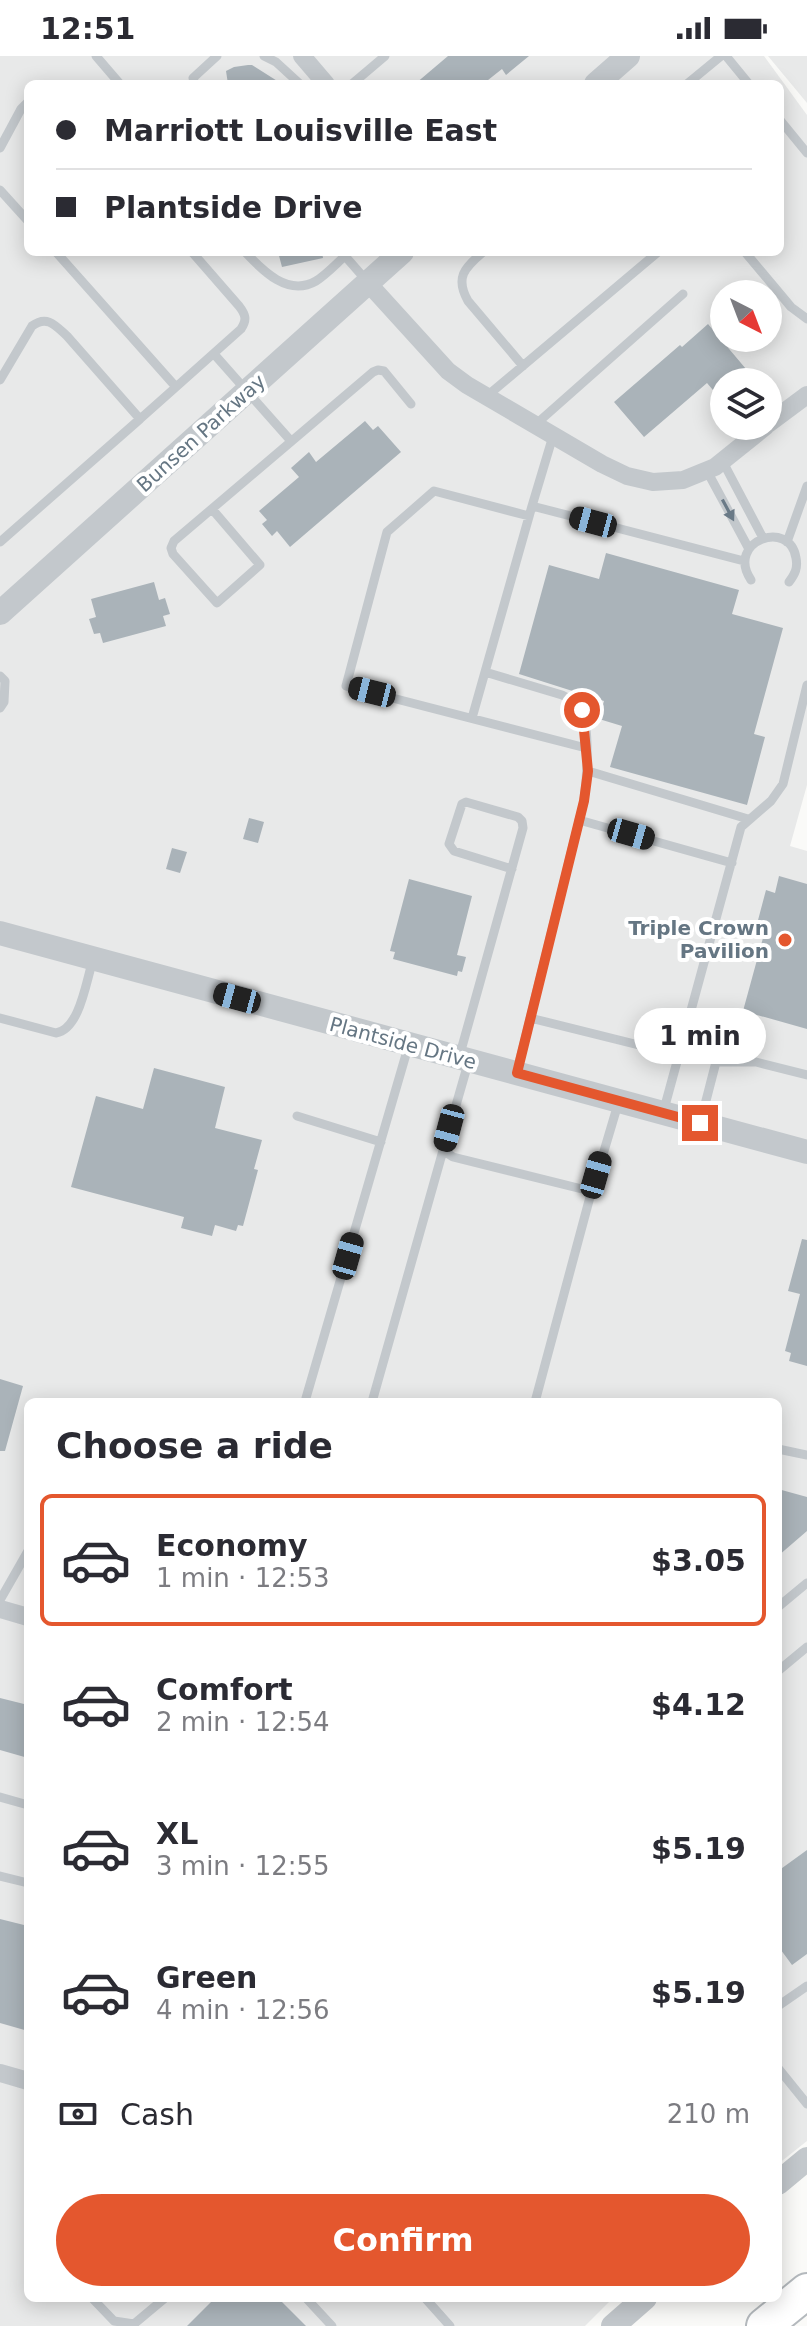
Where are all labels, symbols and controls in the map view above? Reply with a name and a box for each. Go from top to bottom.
text: 12:51 [40,11,136,46]
text: Marriott Louisville East [104,113,497,148]
text: Plantside Drive [104,190,363,225]
north arrow [710,280,782,352]
map controls [710,280,782,440]
button: layers [710,368,782,440]
street label: Bunsen Parkway [132,369,270,497]
one-way arrow [721,498,734,521]
car [567,504,619,540]
car [346,675,398,709]
route start [564,692,600,728]
car [605,816,657,852]
place label: Triple Crown Pavilion [628,916,769,963]
marker: Triple Crown Pavilion [776,931,794,949]
car [211,980,263,1016]
callout: 1 min [634,1007,766,1063]
street label: Plantside Drive [327,1012,479,1074]
text: 1 min [659,1021,741,1051]
car [431,1102,467,1154]
route end [682,1105,718,1141]
car [578,1149,614,1201]
car [330,1230,366,1282]
text: Choose a ride [56,1425,333,1466]
icon: car [60,1524,132,1596]
text: Economy [156,1528,308,1563]
text: $3.05 [651,1543,746,1578]
text: 1 min · 12:53 [156,1563,330,1593]
icon: car [60,1668,132,1740]
text: Comfort [156,1672,293,1707]
text: $4.12 [651,1687,746,1722]
text: 2 min · 12:54 [156,1707,330,1737]
icon: car [60,1812,132,1884]
text: XL [156,1816,198,1851]
text: $5.19 [651,1831,746,1866]
text: 3 min · 12:55 [156,1851,330,1881]
icon: car [60,1956,132,2028]
text: Green [156,1960,257,1995]
text: $5.19 [651,1975,746,2010]
text: 4 min · 12:56 [156,1995,330,2025]
icon: cash [56,2092,100,2136]
text: Cash [120,2097,194,2132]
text: 210 m [667,2099,750,2129]
button: Confirm [56,2194,750,2286]

